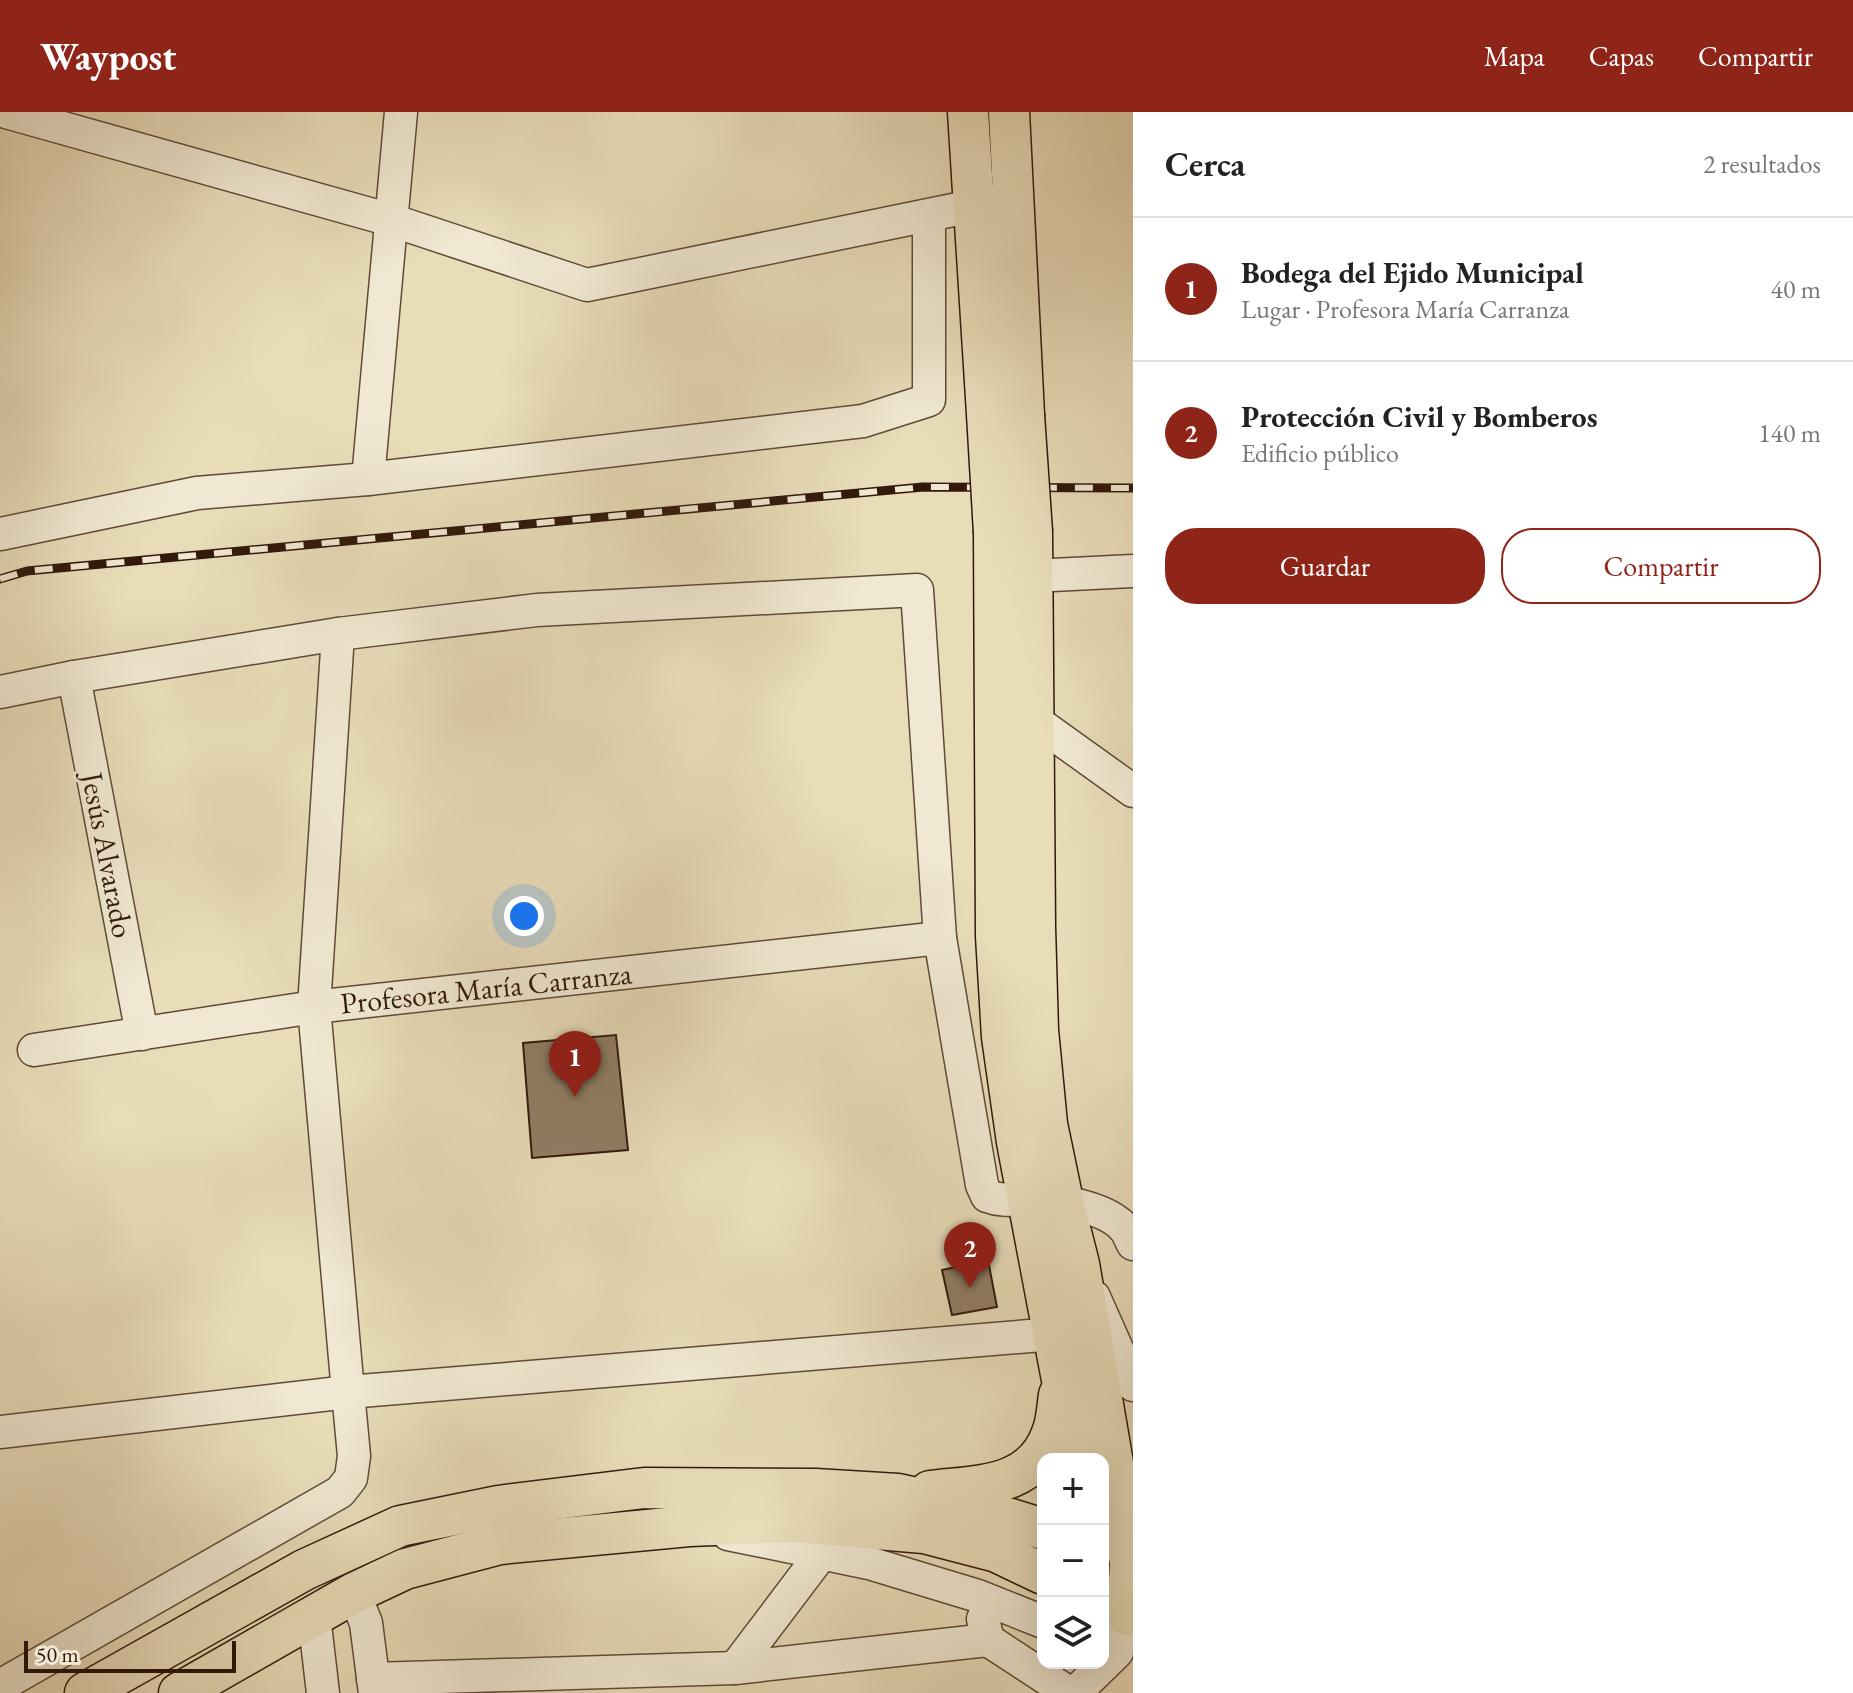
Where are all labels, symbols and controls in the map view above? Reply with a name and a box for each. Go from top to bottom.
text: Waypost [40,32,177,81]
text: Mapa [1484,38,1545,74]
text: Capas [1589,38,1654,74]
text: Compartir [1698,38,1813,74]
text: Cerca [1165,142,1245,186]
text: 2 resultados [1703,147,1821,181]
text: Bodega del Ejido Municipal [1241,253,1584,292]
text: 1 [1184,272,1198,306]
text: 40 m [1771,272,1821,306]
text: Lugar · Profesora María Carranza [1241,292,1569,326]
text: Protección Civil y Bomberos [1241,397,1597,436]
text: 2 [1184,416,1198,450]
text: 140 m [1758,416,1821,450]
text: Edificio público [1241,436,1399,470]
button: Guardar [1165,528,1485,604]
button: Compartir [1501,528,1821,604]
street label: Jesús Alvarado [72,766,143,941]
your location [504,896,544,936]
street label: Profesora María Carranza [338,953,634,1023]
pin: 1 [549,1031,601,1097]
pin: 2 [944,1222,996,1288]
map controls [1037,1453,1109,1669]
button: + [1037,1453,1109,1525]
button: − [1037,1525,1109,1597]
button: layers [1037,1597,1109,1669]
scale bar [24,1637,236,1673]
text: 50 m [36,1640,79,1669]

